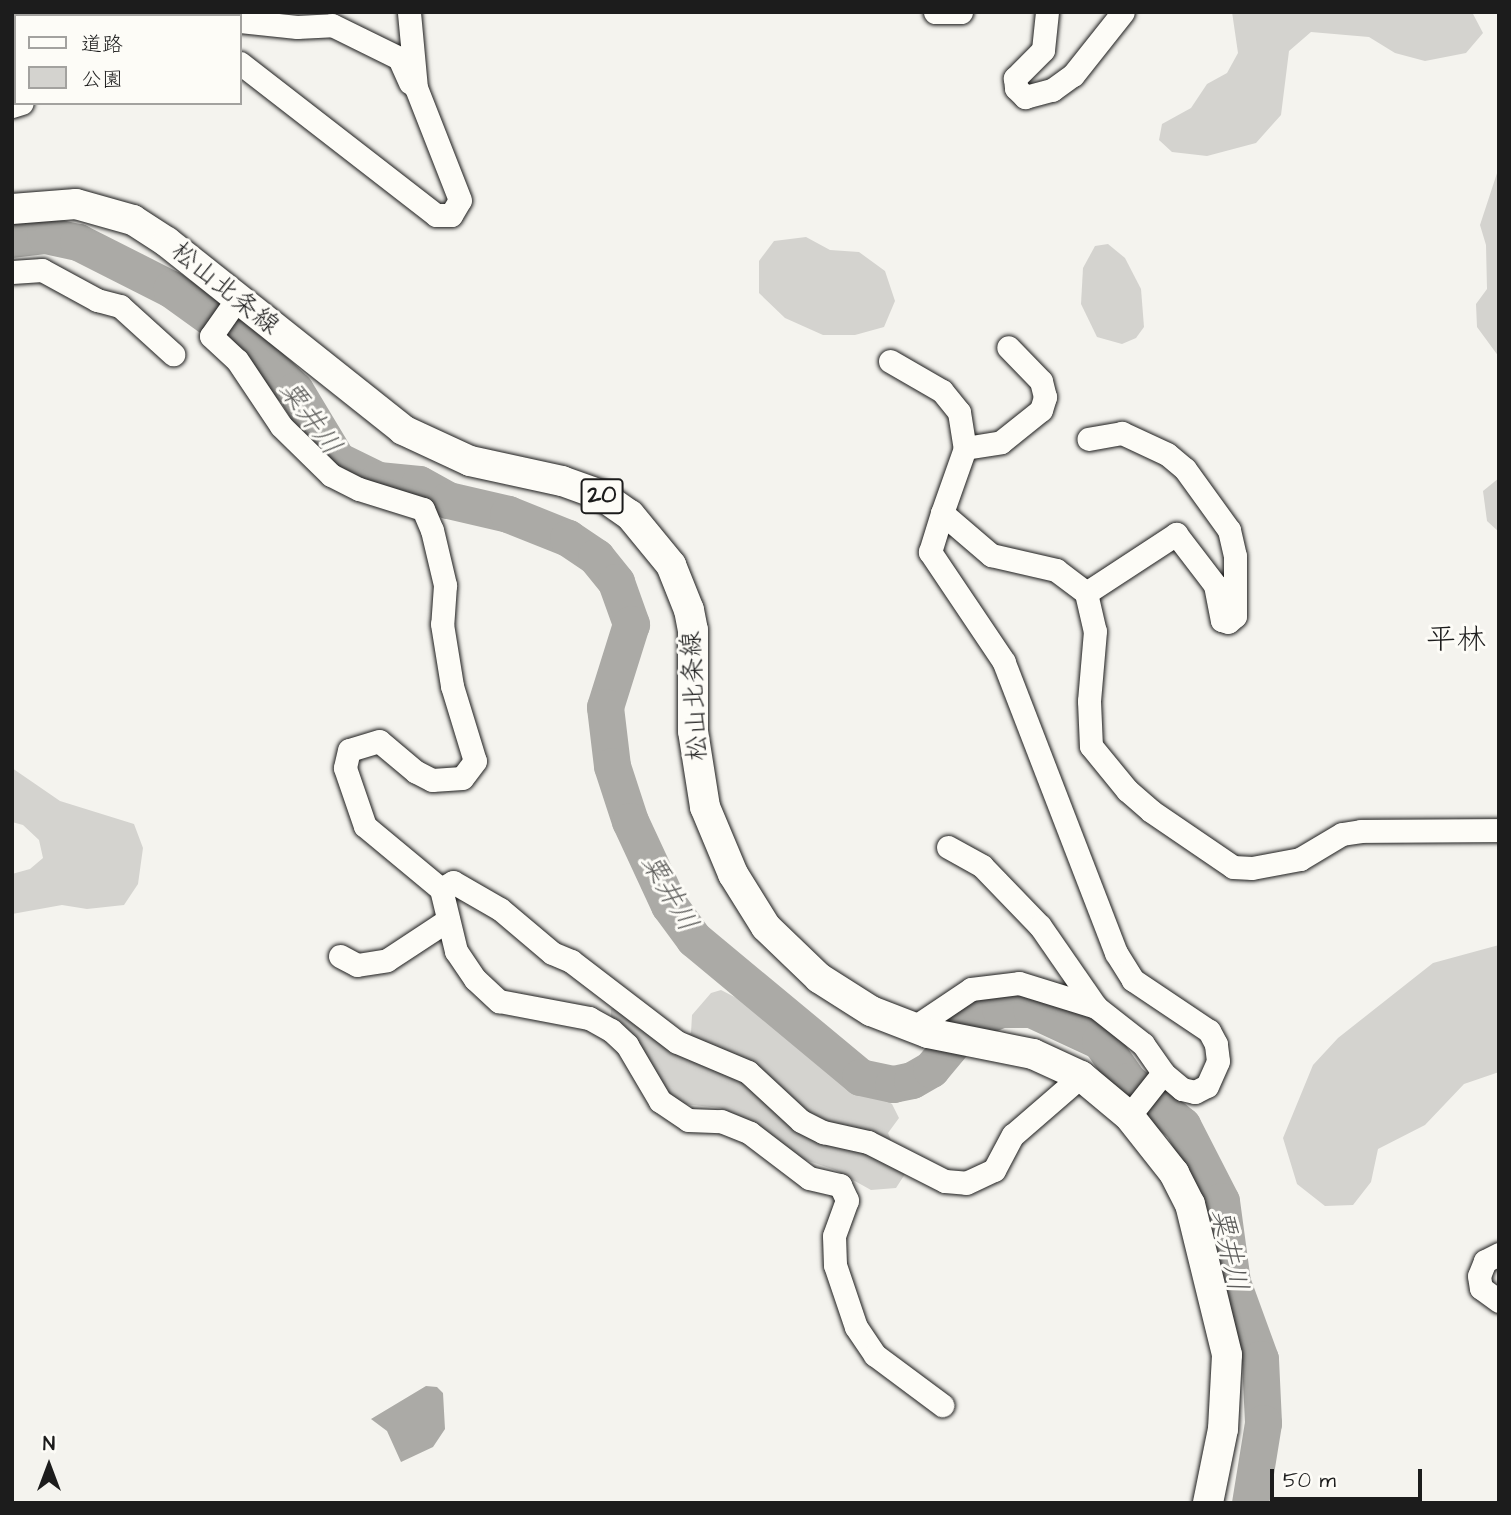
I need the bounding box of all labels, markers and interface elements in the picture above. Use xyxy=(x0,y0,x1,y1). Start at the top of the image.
legend xyxy=(14,14,242,105)
text: 道路 xyxy=(81,30,123,59)
text: 公園 xyxy=(81,65,123,94)
street label: 松山北条線 xyxy=(165,236,285,342)
water label: 粟井川 xyxy=(272,374,348,462)
road number: 20 xyxy=(579,476,625,516)
district label: 平林 xyxy=(1426,622,1486,658)
street label: 松山北条線 xyxy=(676,630,714,762)
water label: 粟井川 xyxy=(633,848,705,938)
water label: 粟井川 xyxy=(1204,1205,1254,1295)
north arrow xyxy=(14,1431,84,1501)
text: N xyxy=(43,1431,55,1458)
scale bar xyxy=(1273,1456,1425,1500)
text: 50 m xyxy=(1283,1466,1336,1495)

